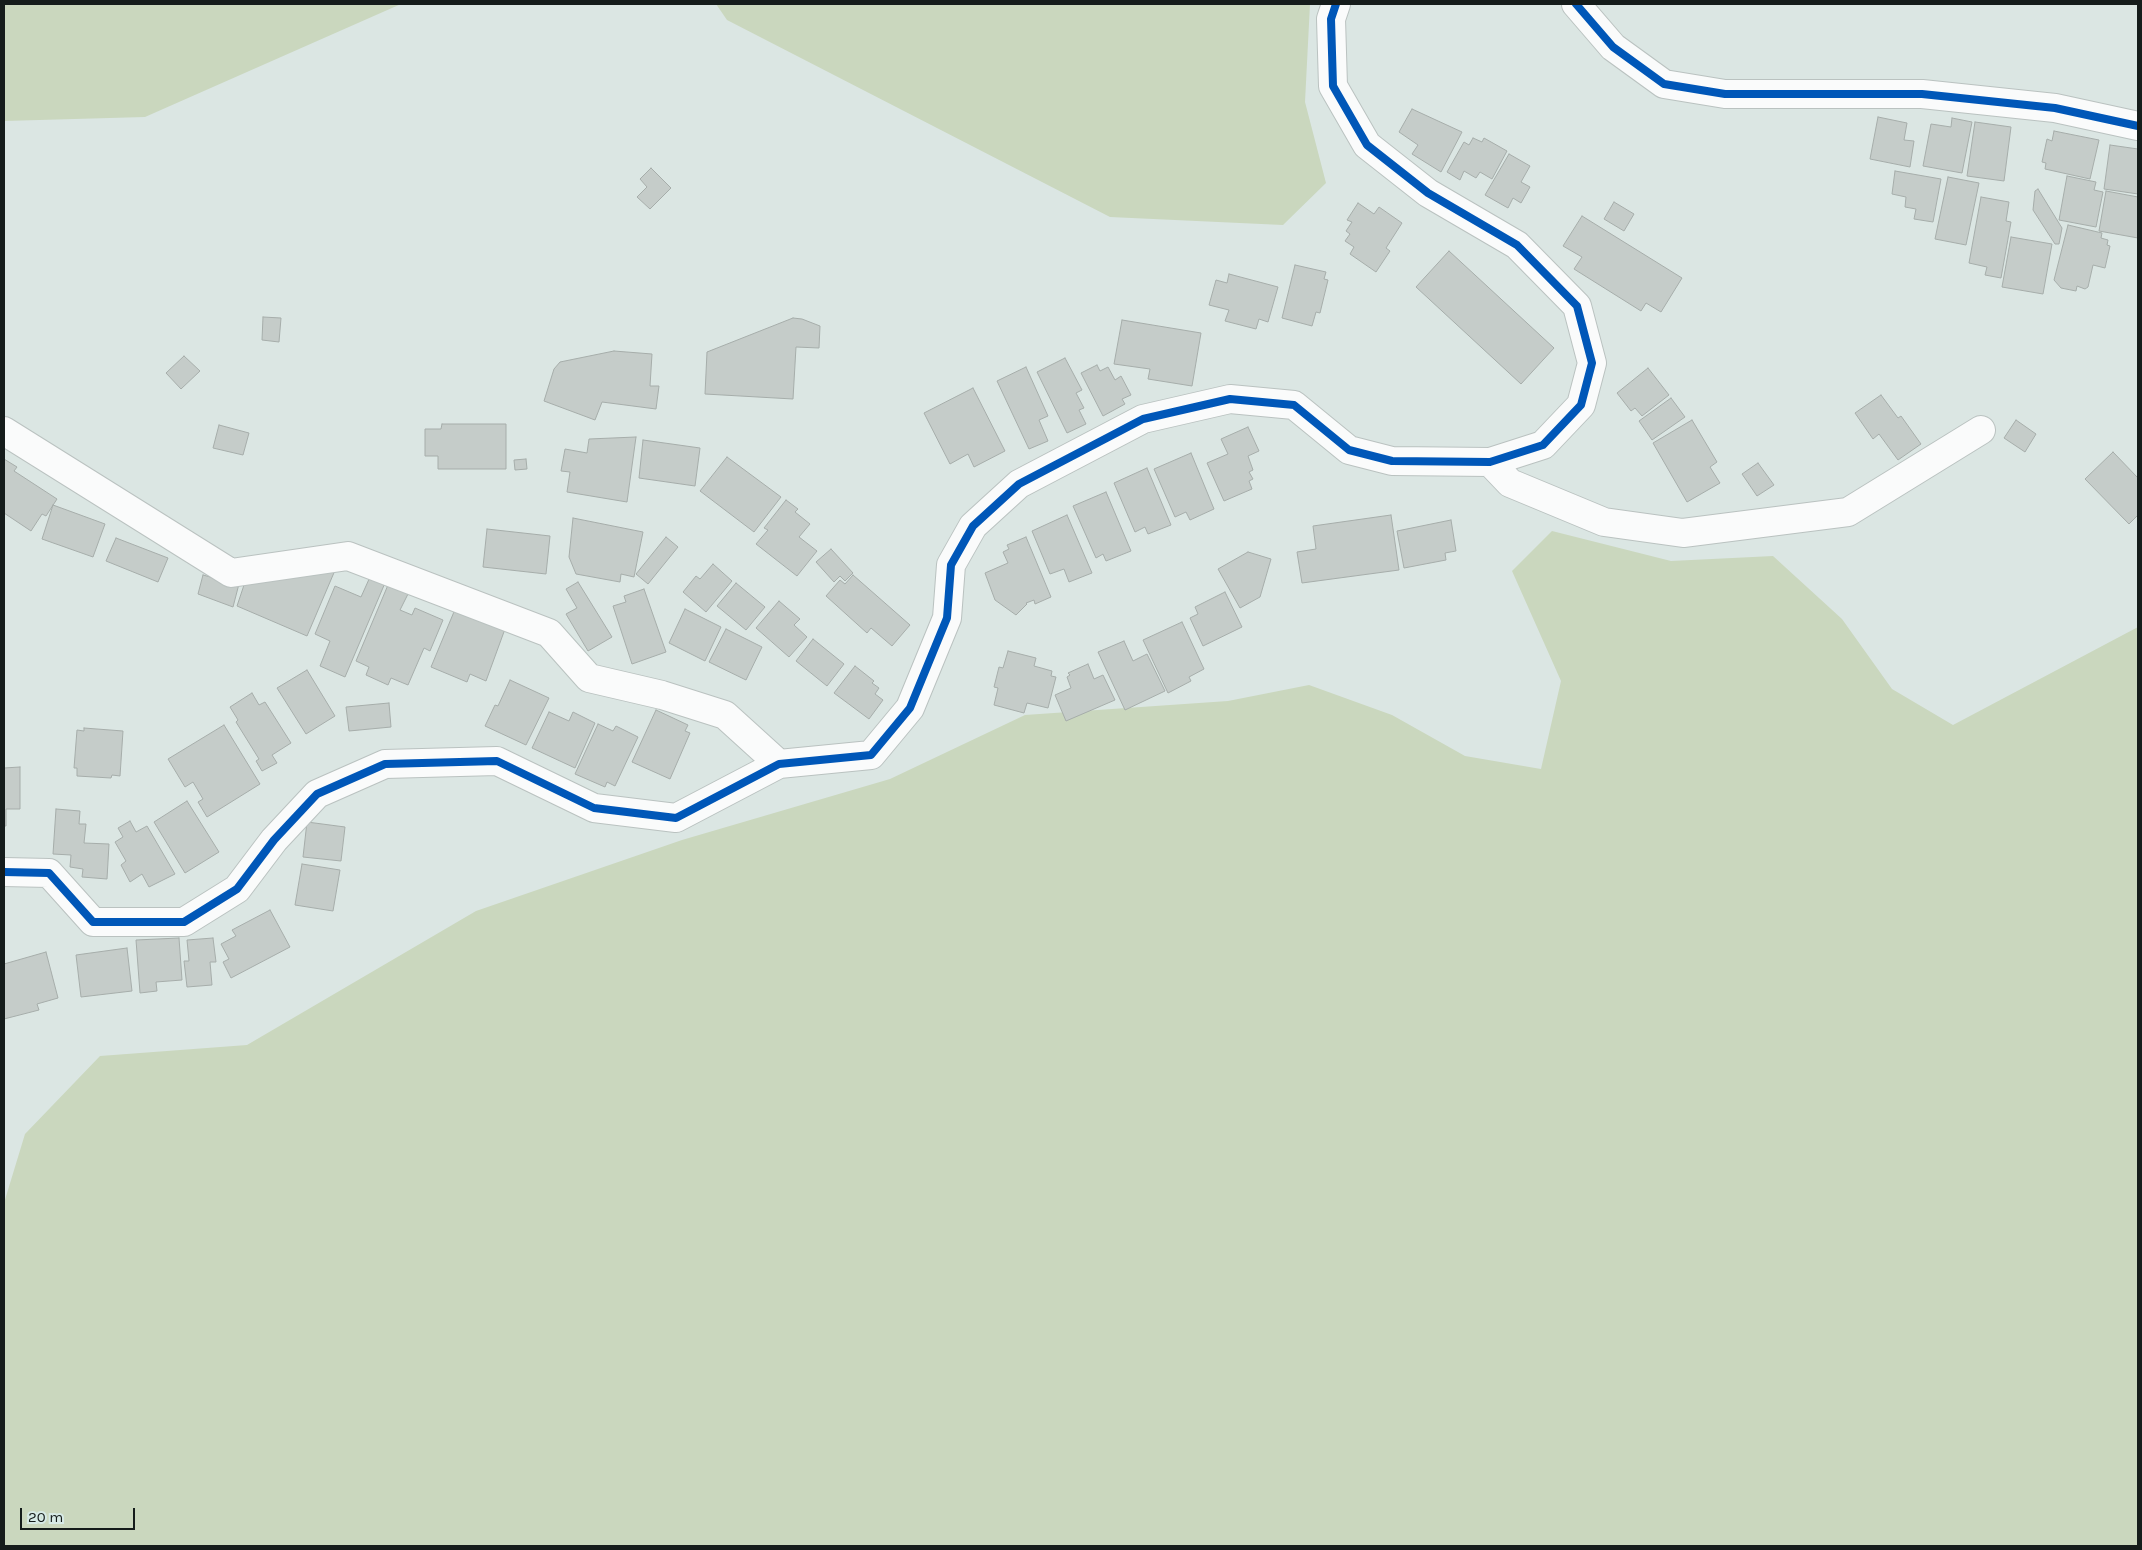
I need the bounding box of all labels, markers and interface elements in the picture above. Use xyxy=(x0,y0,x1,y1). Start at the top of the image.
scale bar xyxy=(22,1498,138,1530)
text: 20 m xyxy=(28,1508,63,1526)

